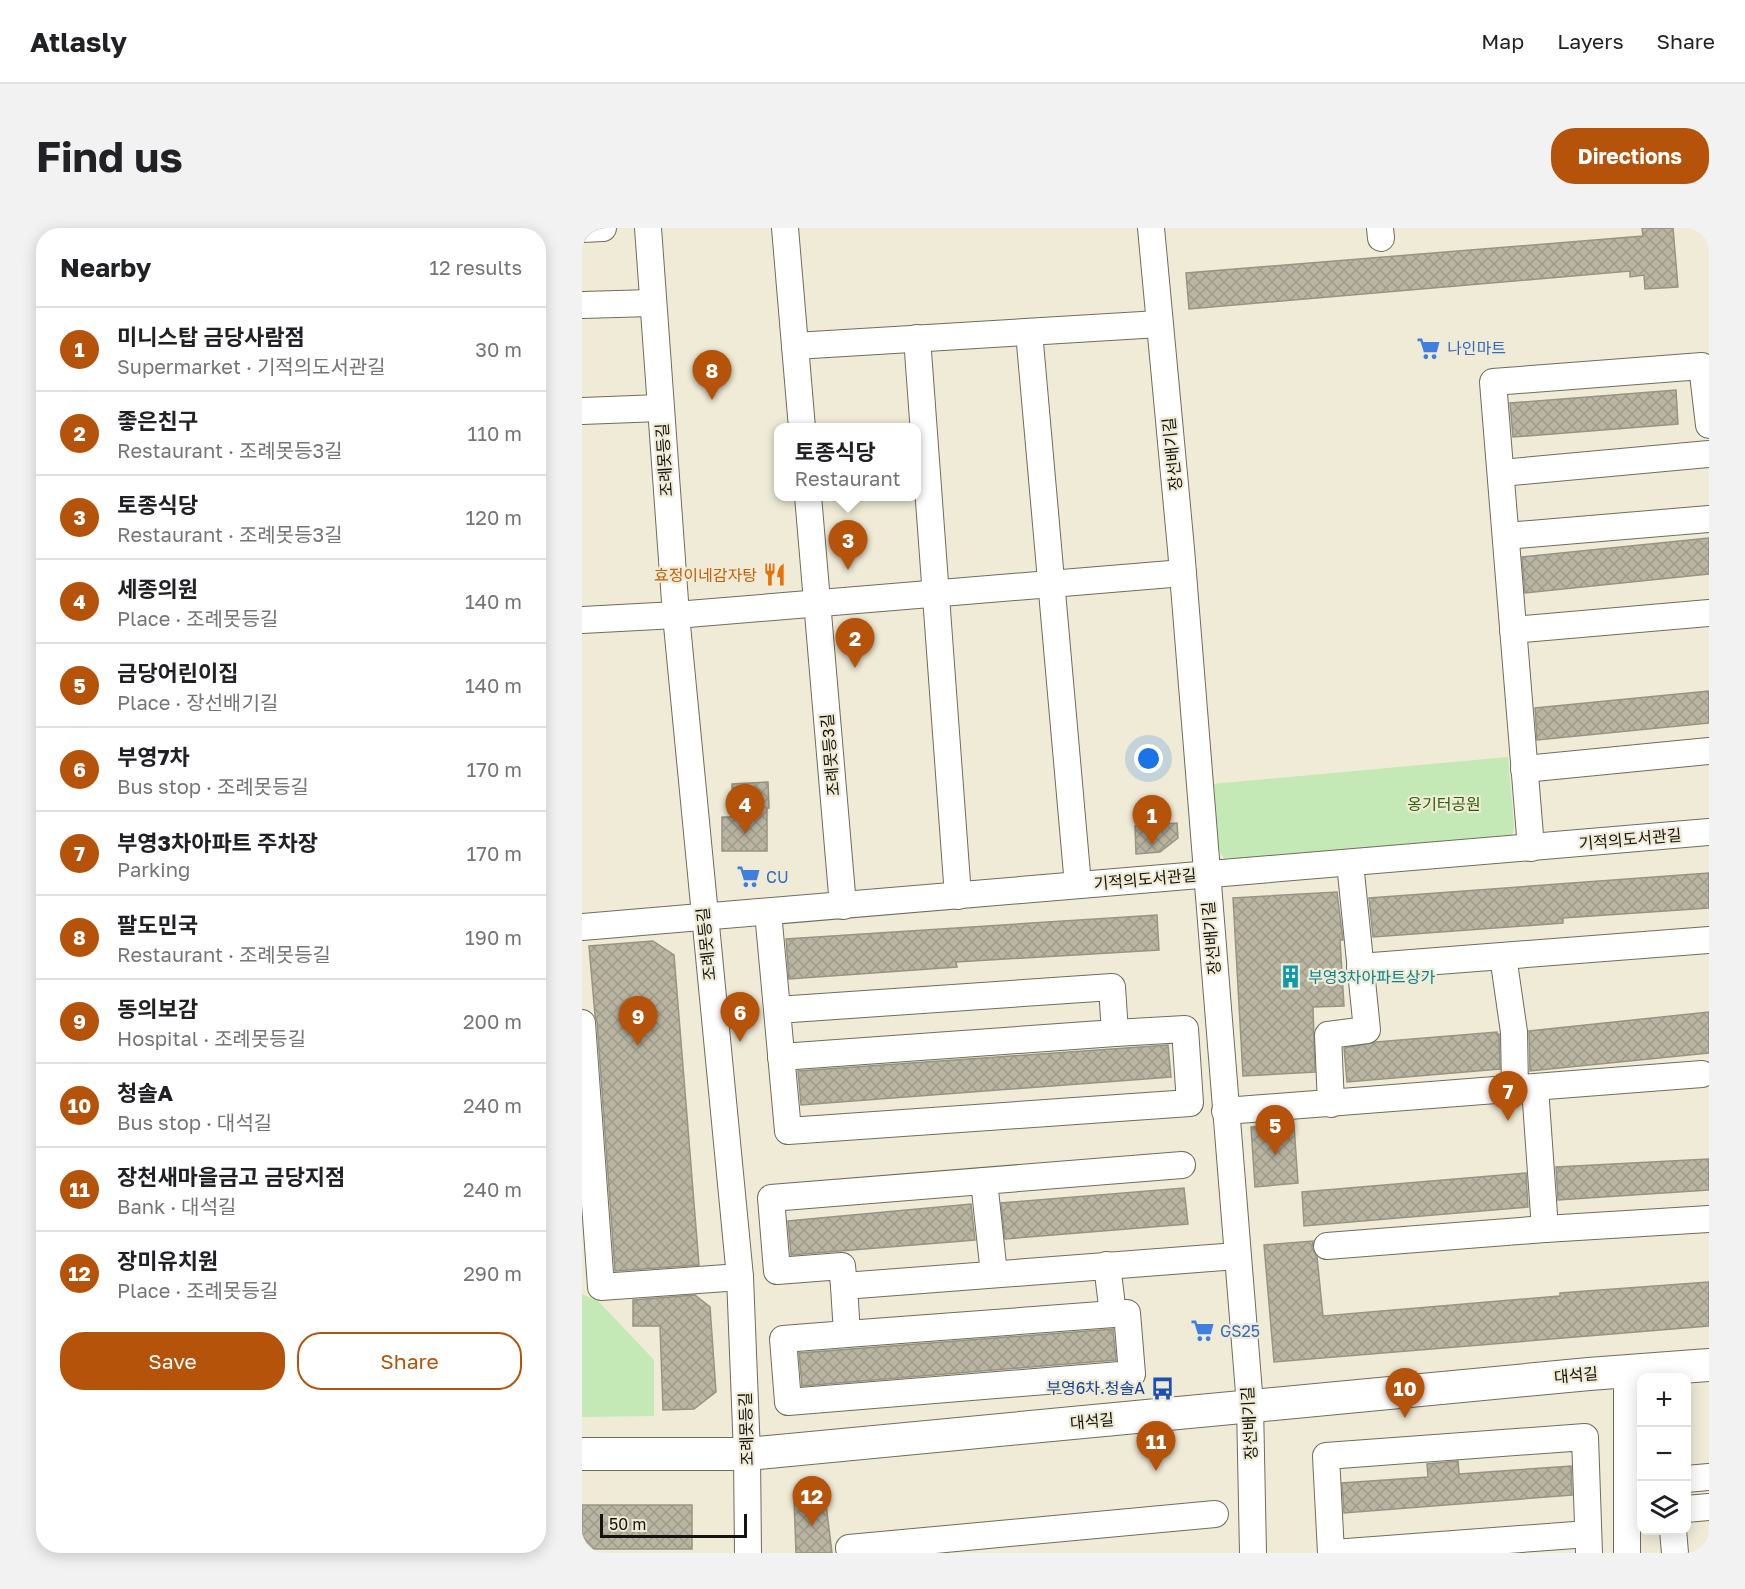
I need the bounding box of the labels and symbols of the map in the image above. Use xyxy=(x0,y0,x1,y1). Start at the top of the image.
supermarket icon: 나인마트 xyxy=(1416,335,1442,361)
place label: 나인마트 xyxy=(1447,338,1506,358)
pin: 8 xyxy=(692,350,732,400)
street label: 장선배기길 xyxy=(1158,416,1186,492)
street label: 조례못등길 xyxy=(651,423,677,497)
pin: 3 xyxy=(828,520,868,570)
restaurant icon: 효정이네감자탕 xyxy=(762,562,788,588)
place label: 효정이네감자탕 xyxy=(654,565,757,585)
pin: 2 xyxy=(836,618,874,668)
street label: 조례못등3길 xyxy=(816,713,844,797)
your location xyxy=(1134,744,1163,773)
pin: 4 xyxy=(726,784,764,834)
park label: 옹기터공원 xyxy=(1407,794,1481,814)
pin: 1 xyxy=(1132,796,1172,845)
street label: 기적의도서관길 xyxy=(1578,825,1682,853)
supermarket icon: CU xyxy=(735,864,761,890)
street label: 기적의도서관길 xyxy=(1093,865,1197,893)
place label: CU xyxy=(766,867,789,887)
street label: 장선배기길 xyxy=(1198,900,1224,976)
street label: 조례못등길 xyxy=(692,906,720,982)
building icon: 부영3차아파트상가 xyxy=(1277,964,1303,990)
place label: 부영3차아파트상가 xyxy=(1308,967,1435,987)
pin: 6 xyxy=(720,992,760,1042)
pin: 9 xyxy=(618,996,658,1046)
pin: 7 xyxy=(1488,1072,1528,1121)
pin: 5 xyxy=(1256,1106,1294,1155)
supermarket icon: GS25 xyxy=(1189,1318,1215,1344)
place label: GS25 xyxy=(1220,1321,1260,1341)
street label: 대석길 xyxy=(1553,1363,1599,1387)
pin: 10 xyxy=(1386,1368,1424,1418)
bus stop icon: 부영6차.청솔A xyxy=(1150,1375,1176,1401)
place label: 부영6차.청솔A xyxy=(1046,1378,1145,1398)
street label: 장선배기길 xyxy=(1237,1386,1261,1460)
street label: 조례못등길 xyxy=(735,1392,757,1466)
street label: 대석길 xyxy=(1069,1409,1115,1433)
pin: 11 xyxy=(1136,1422,1176,1471)
pin: 12 xyxy=(792,1476,832,1526)
scale bar xyxy=(600,1511,747,1538)

